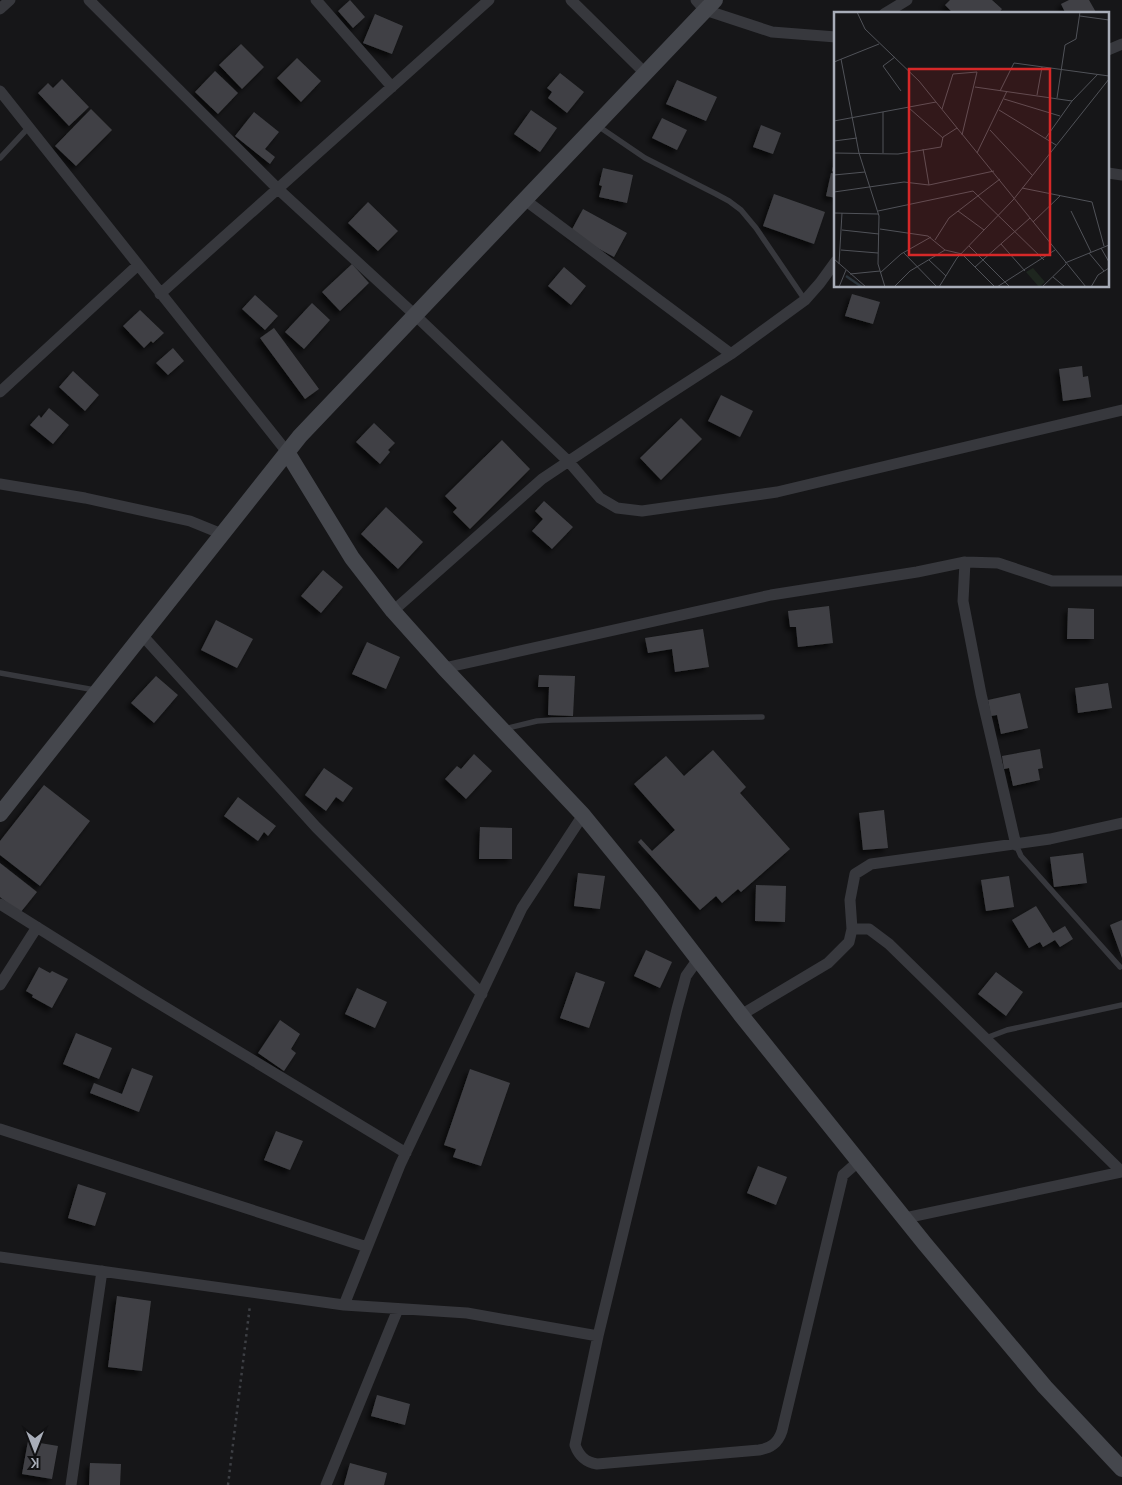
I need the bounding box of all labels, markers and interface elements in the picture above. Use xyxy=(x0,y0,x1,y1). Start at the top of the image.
inset map xyxy=(834,12,1110,288)
north arrow xyxy=(10,1425,60,1475)
text: K xyxy=(30,1454,39,1472)

